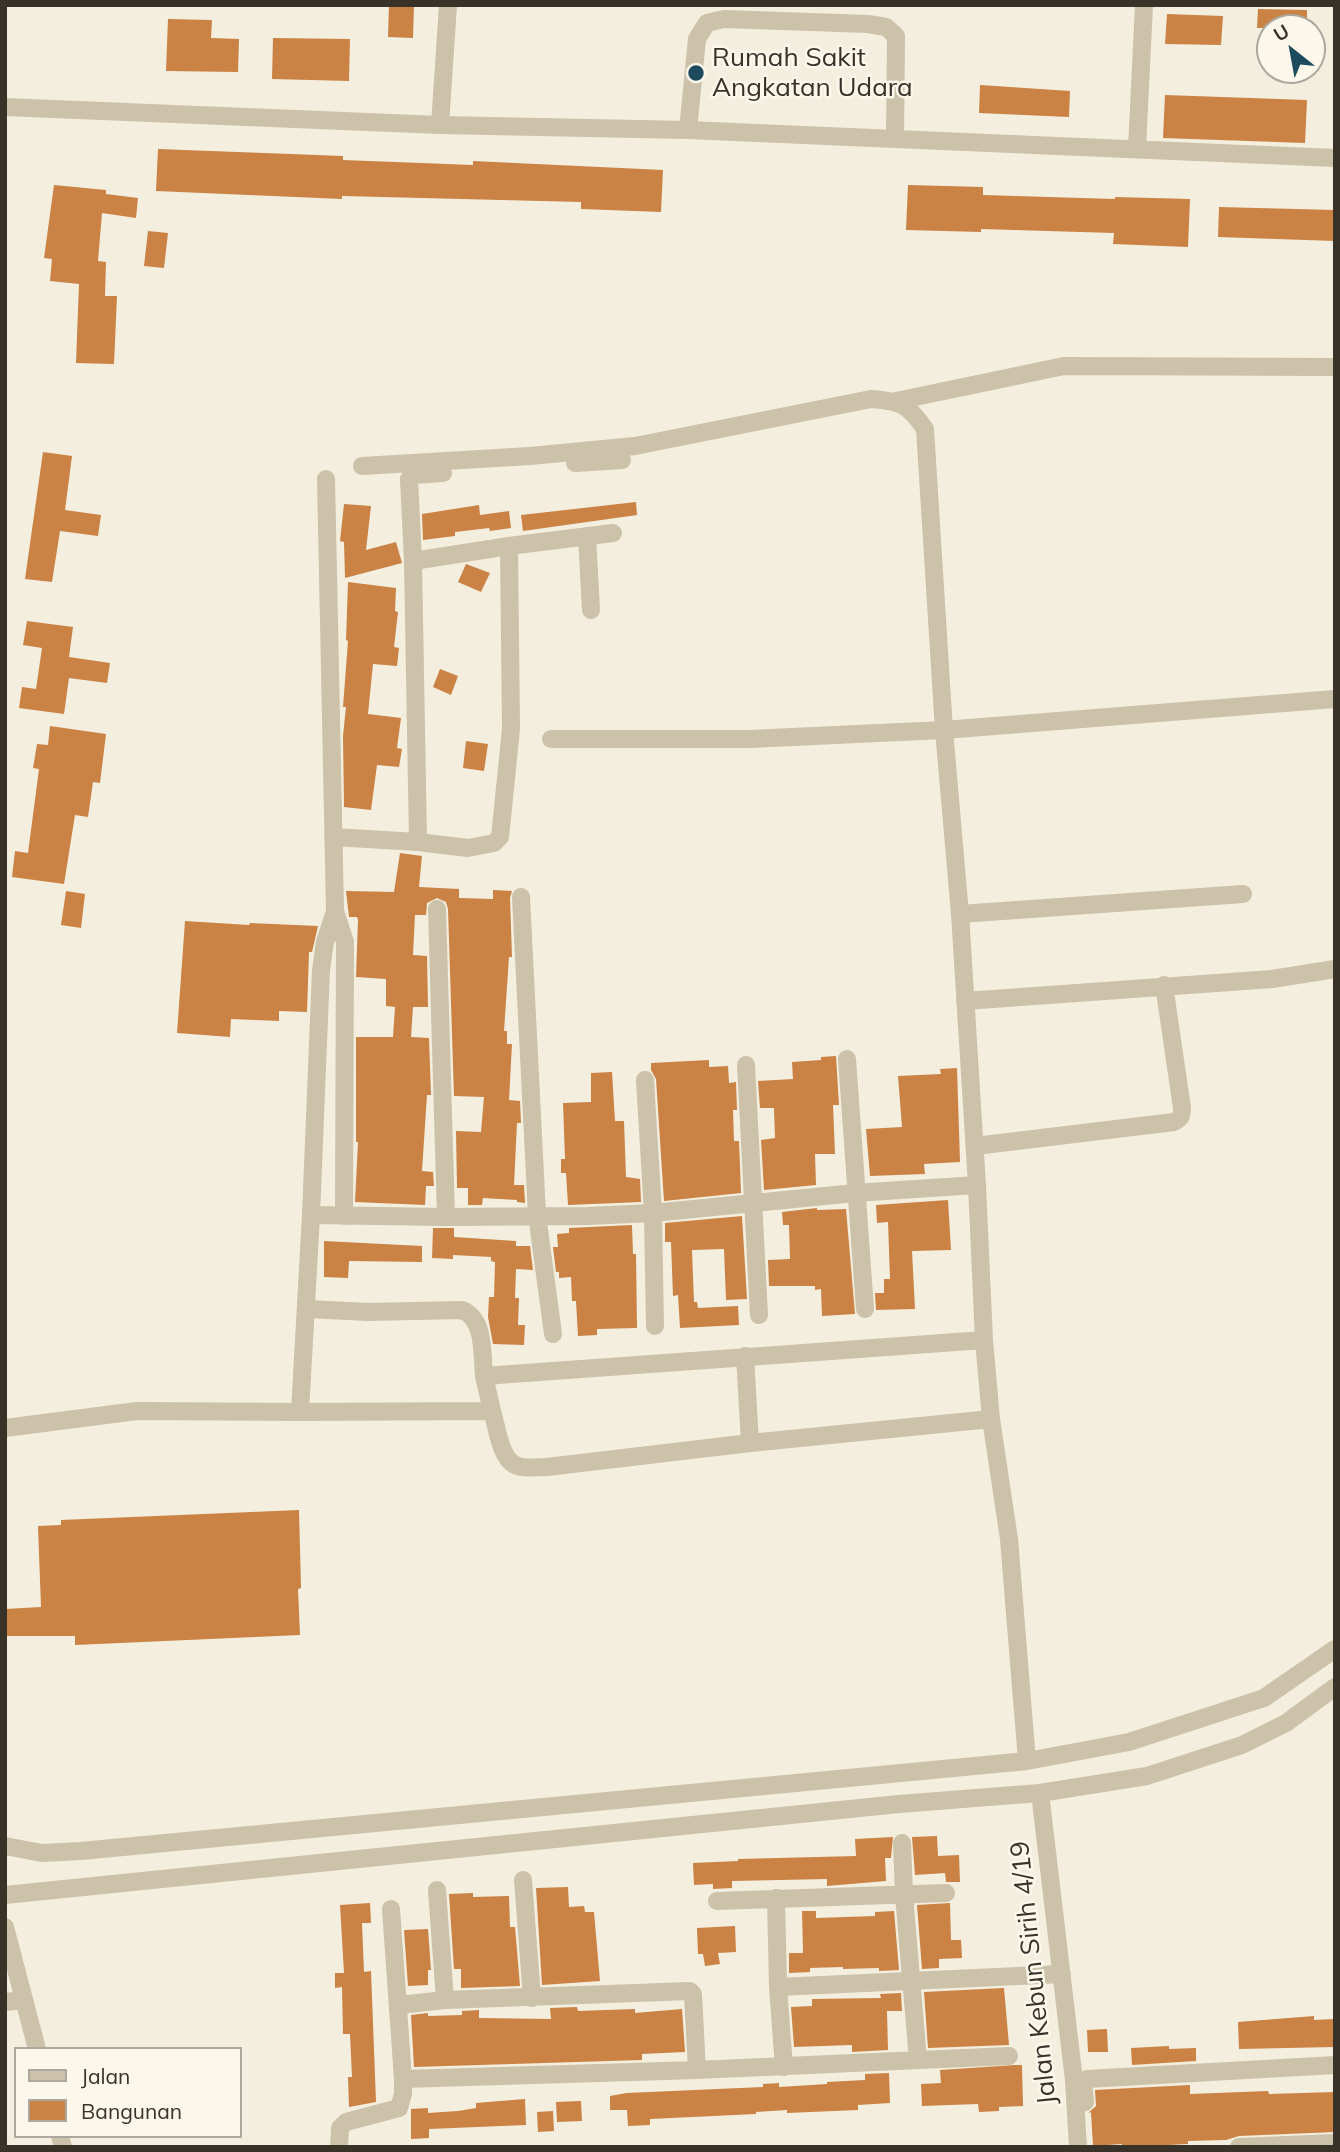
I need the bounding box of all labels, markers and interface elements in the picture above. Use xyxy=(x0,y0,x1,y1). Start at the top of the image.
north arrow xyxy=(1256,14,1326,84)
text: U xyxy=(1269,19,1293,47)
place label: Rumah Sakit Angkatan Udara xyxy=(712,42,913,104)
marker: Rumah Sakit Angkatan Udara xyxy=(686,63,706,83)
street label: Jalan Kebun Sirih 4/19 xyxy=(1005,1840,1063,2106)
legend xyxy=(14,2047,242,2138)
text: Jalan xyxy=(81,2063,130,2089)
text: Bangunan xyxy=(81,2098,182,2124)

